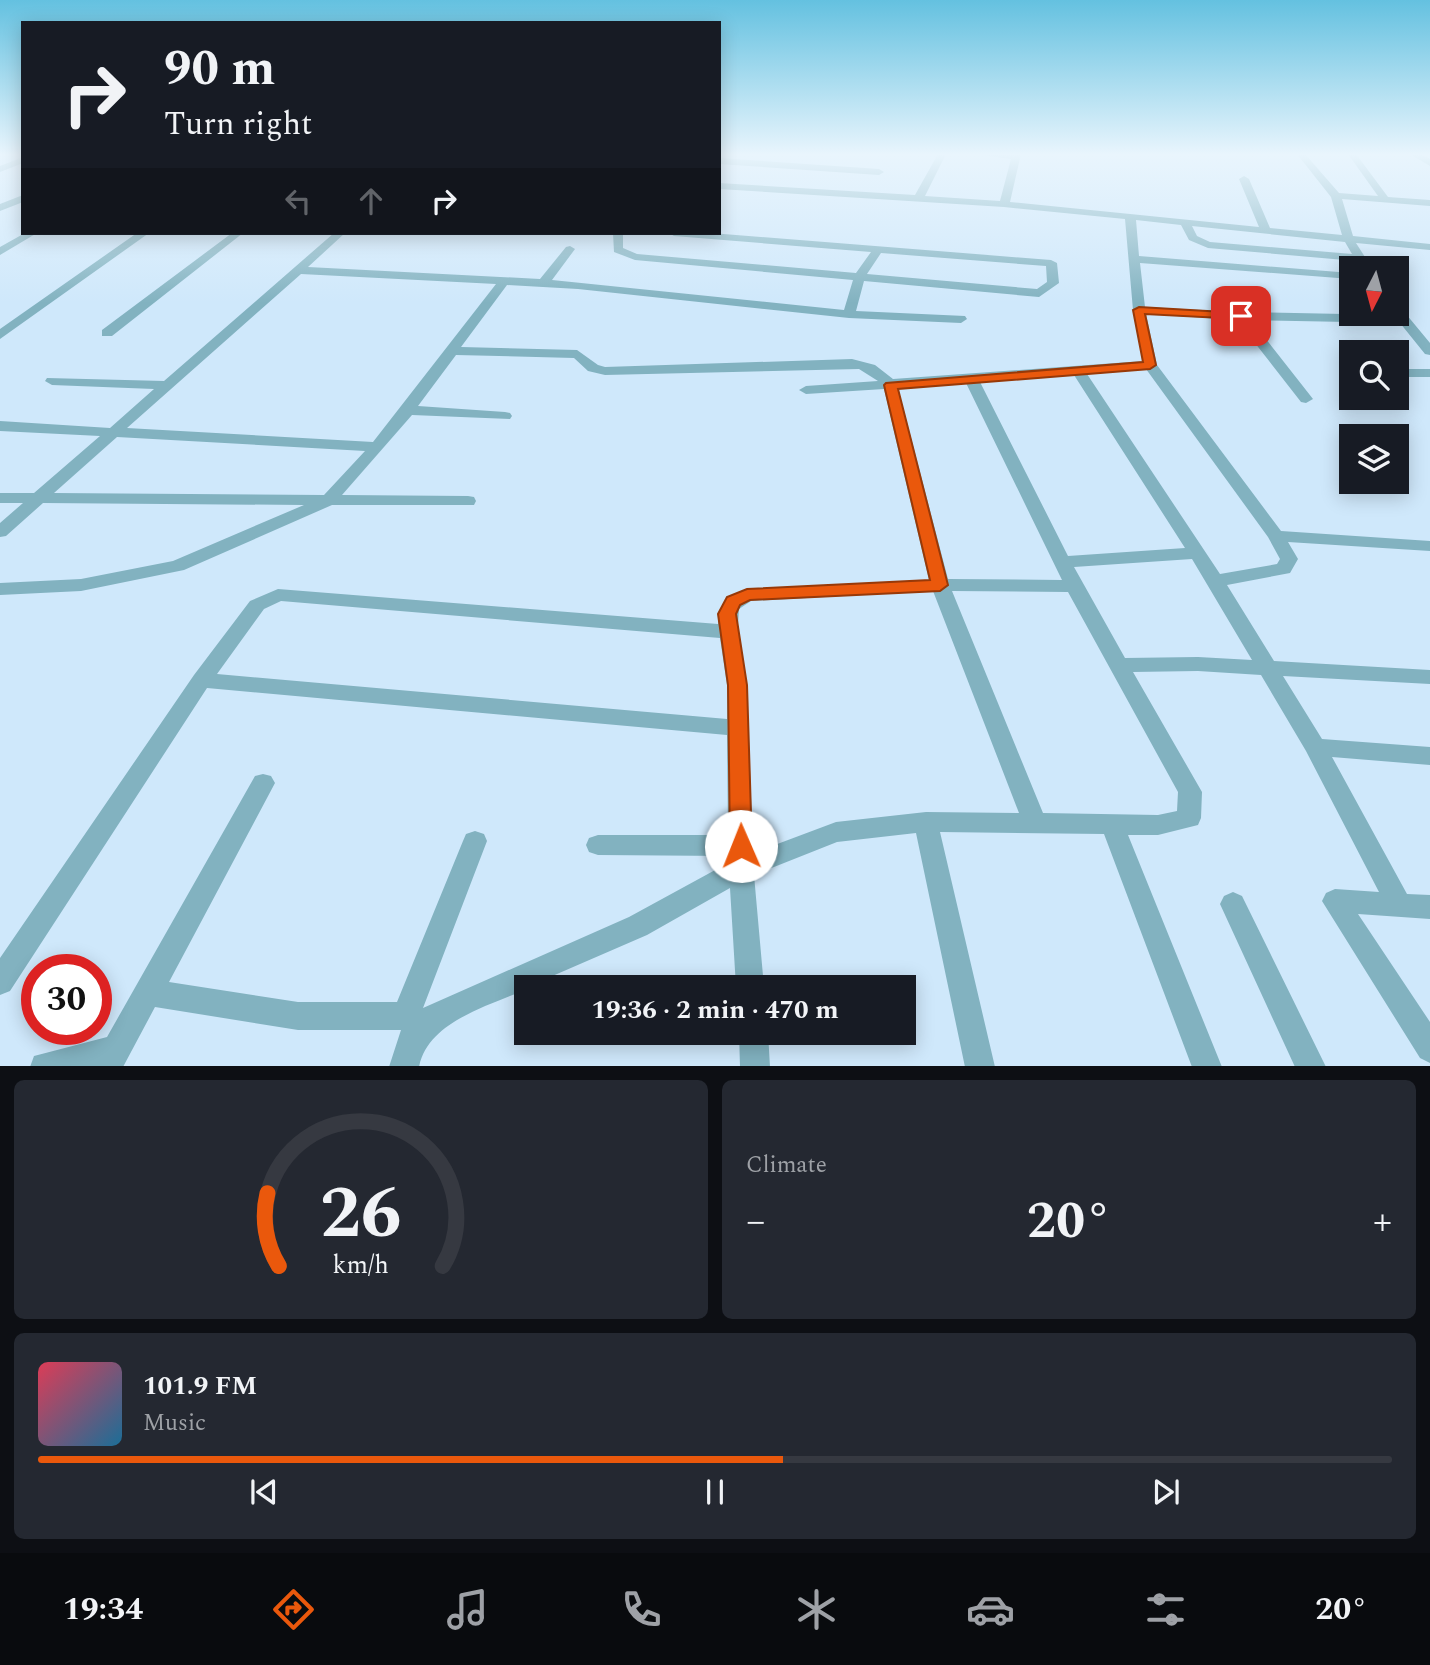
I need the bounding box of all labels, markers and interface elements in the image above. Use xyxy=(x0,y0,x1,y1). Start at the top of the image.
text: 90 m xyxy=(164,32,275,107)
icon: right xyxy=(49,49,140,140)
text: Turn right xyxy=(164,100,312,149)
icon: left xyxy=(279,182,317,220)
icon: ahead xyxy=(352,182,390,220)
icon: right xyxy=(425,182,463,220)
north arrow xyxy=(1339,256,1409,326)
map controls xyxy=(1339,256,1409,494)
pin xyxy=(1211,286,1271,346)
icon: arrive xyxy=(1222,297,1260,335)
button: search xyxy=(1339,340,1409,410)
button: layers xyxy=(1339,424,1409,494)
position arrow xyxy=(704,809,778,883)
speed limit sign: 30 xyxy=(21,954,112,1045)
text: 19:36 · 2 min · 470 m xyxy=(591,990,839,1030)
text: Climate xyxy=(746,1148,827,1183)
text: 26 xyxy=(320,1159,402,1270)
text: 20° xyxy=(1027,1182,1111,1261)
text: − xyxy=(746,1193,765,1251)
text: + xyxy=(1373,1193,1392,1251)
text: km/h xyxy=(333,1246,389,1284)
text: 101.9 FM xyxy=(143,1366,257,1406)
text: Music xyxy=(143,1406,206,1441)
icon: previous xyxy=(245,1473,283,1511)
icon: pause xyxy=(696,1473,734,1511)
icon: next xyxy=(1147,1473,1185,1511)
text: 19:34 xyxy=(63,1585,143,1634)
icon: directions xyxy=(269,1585,318,1634)
icon: music xyxy=(443,1585,492,1634)
icon: phone xyxy=(617,1585,666,1634)
icon: climate xyxy=(792,1585,841,1634)
icon: car xyxy=(966,1585,1015,1634)
icon: filters xyxy=(1141,1585,1190,1634)
text: 20° xyxy=(1315,1585,1367,1634)

